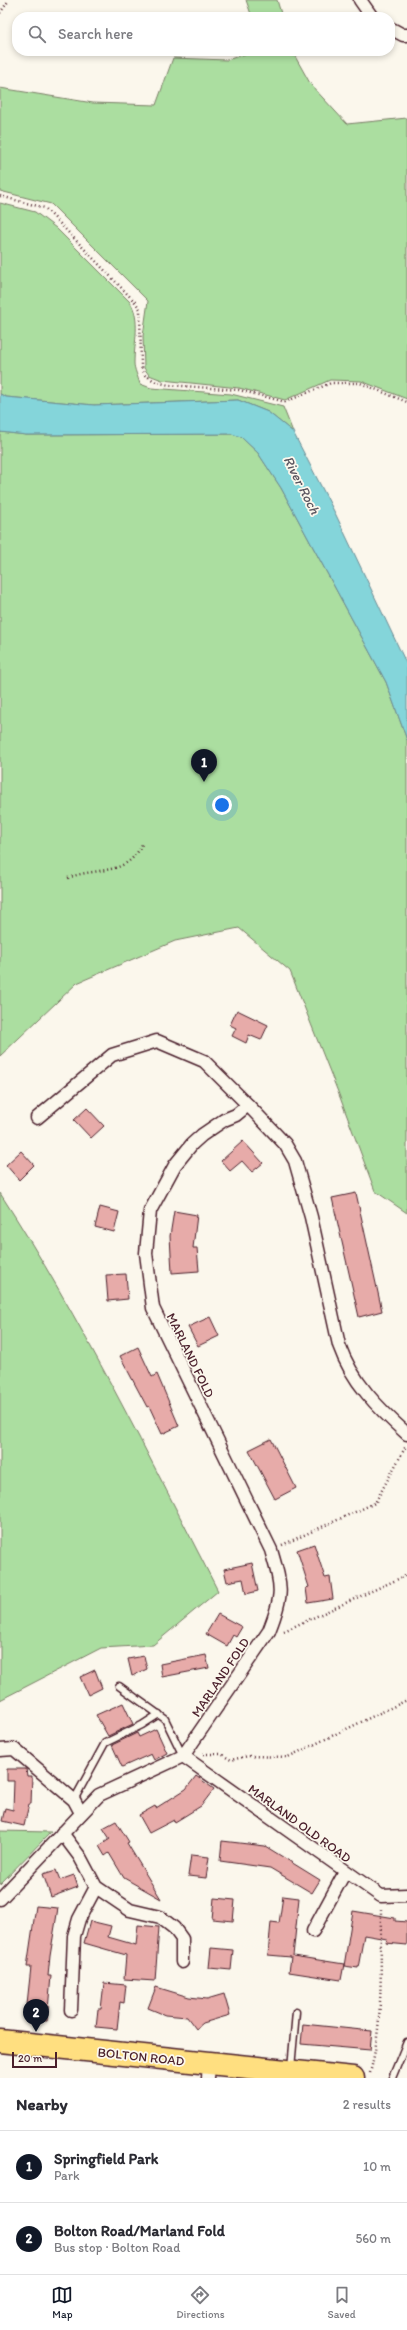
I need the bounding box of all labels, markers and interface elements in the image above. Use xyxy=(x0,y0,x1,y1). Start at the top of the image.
search box xyxy=(12,12,395,56)
icon: search xyxy=(26,23,48,45)
text: Search here xyxy=(58,25,133,43)
water label: River Roch xyxy=(280,453,324,518)
pin: 1 xyxy=(191,749,217,782)
your location xyxy=(212,795,232,815)
street label: MARLAND FOLD xyxy=(164,1310,218,1400)
street label: MARLAND FOLD xyxy=(188,1635,252,1720)
street label: MARLAND OLD ROAD xyxy=(245,1781,354,1866)
pin: 2 xyxy=(23,1999,49,2032)
street label: BOLTON ROAD xyxy=(97,2044,185,2069)
scale bar xyxy=(12,2050,57,2069)
text: 20 m xyxy=(18,2052,42,2065)
text: Nearby xyxy=(16,2094,68,2114)
text: 2 results xyxy=(343,2097,391,2112)
text: Springfield Park xyxy=(54,2150,158,2168)
text: 1 xyxy=(26,2159,32,2174)
text: 10 m xyxy=(363,2159,391,2174)
text: Park xyxy=(54,2168,80,2183)
text: Bolton Road/Marland Fold xyxy=(54,2222,225,2240)
text: 2 xyxy=(26,2231,32,2246)
text: 560 m xyxy=(355,2231,391,2246)
text: Bus stop · Bolton Road xyxy=(54,2240,180,2255)
tab: Map xyxy=(51,2284,73,2321)
tab: Directions xyxy=(176,2284,225,2321)
tab: Saved xyxy=(327,2284,356,2321)

